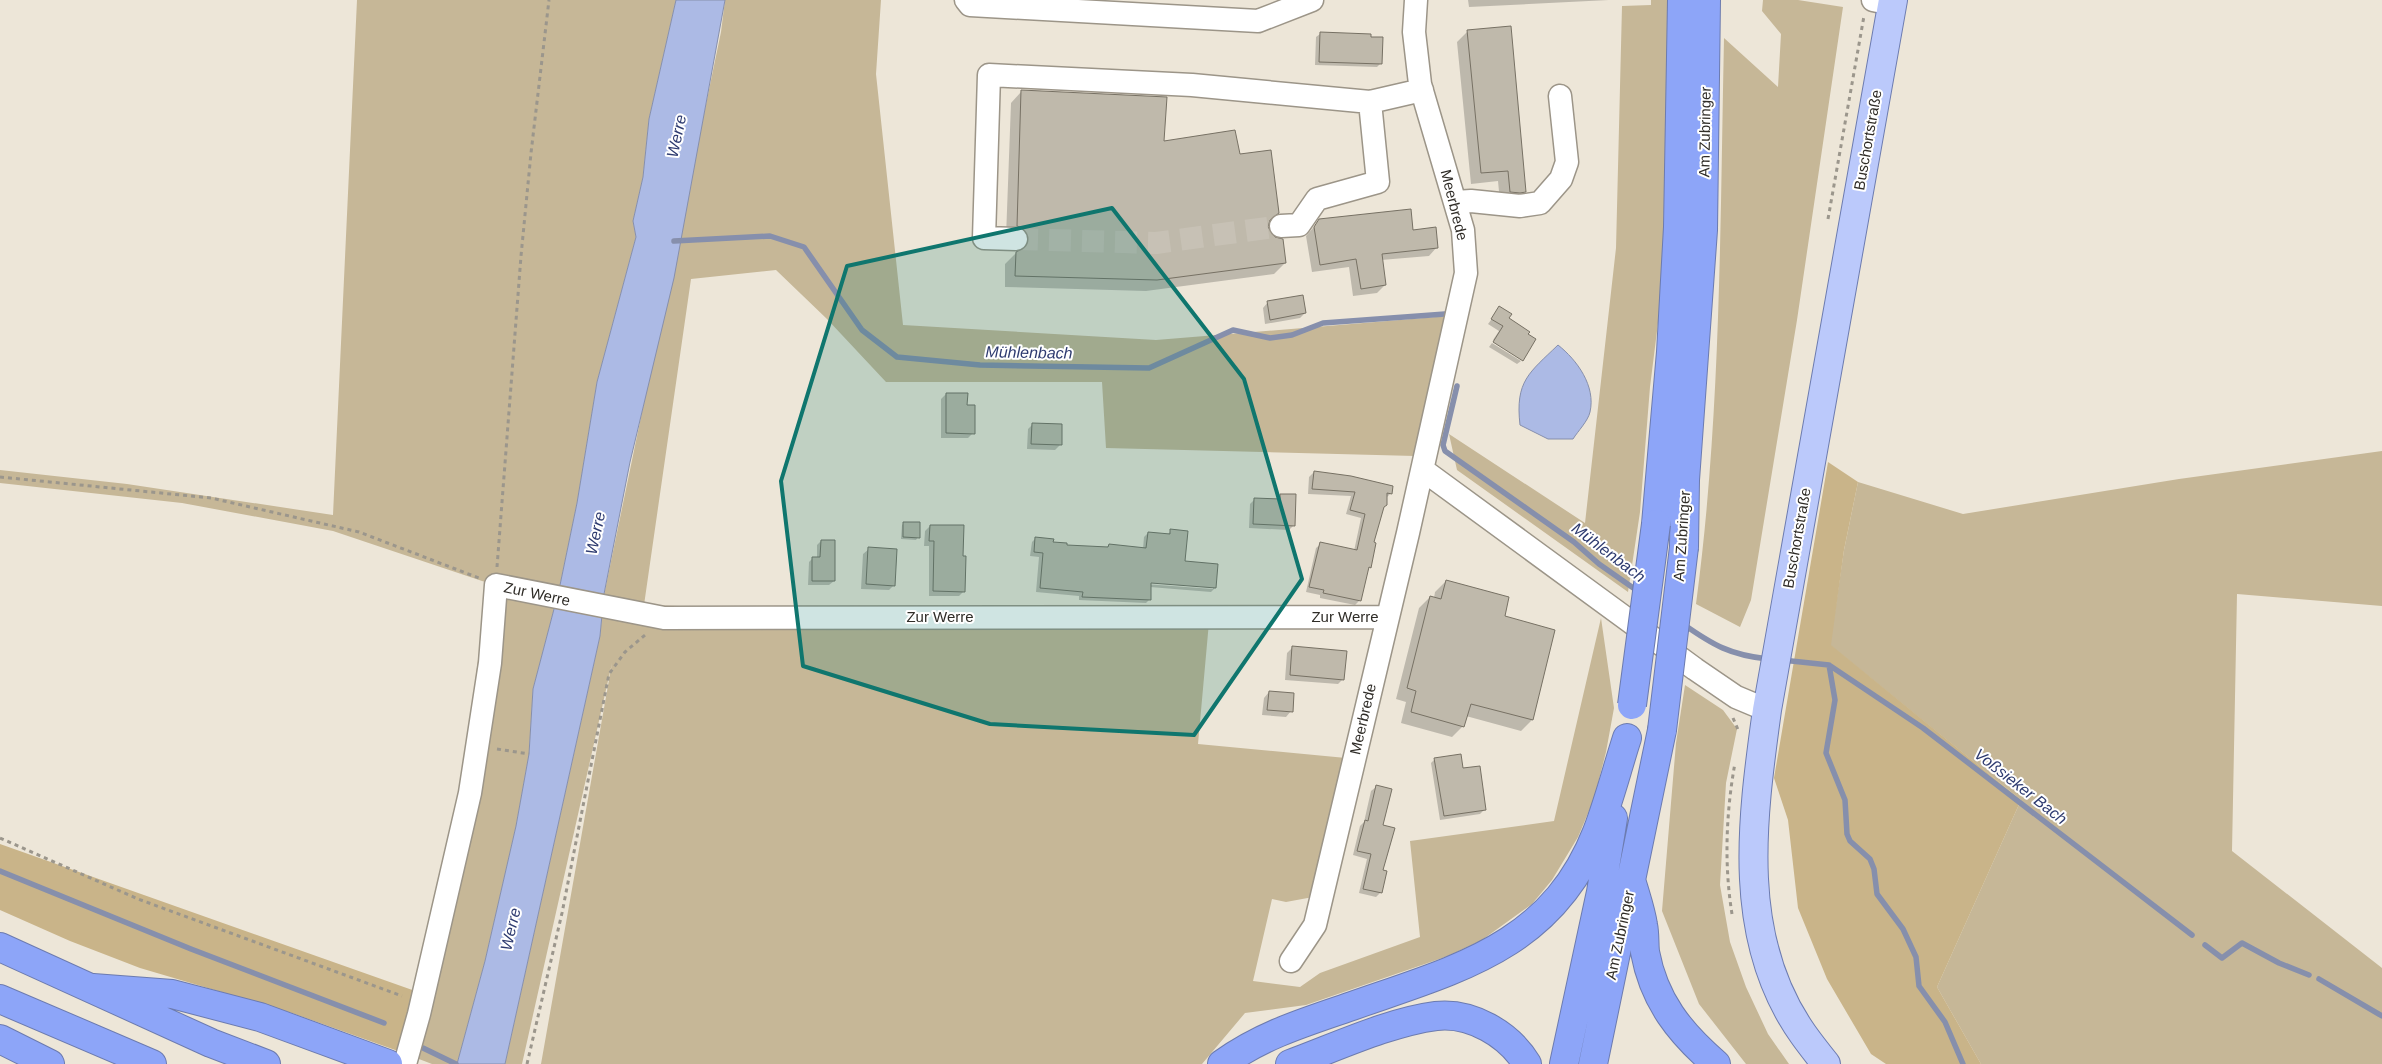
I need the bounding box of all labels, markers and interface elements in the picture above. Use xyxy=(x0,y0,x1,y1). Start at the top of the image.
street label: Am Zubringer xyxy=(1695,86,1714,178)
street label: Buschortstraße xyxy=(1850,88,1885,191)
water label: Werre xyxy=(664,113,689,159)
street label: Meerbrede xyxy=(1437,168,1472,242)
water label: Mühlenbach xyxy=(985,343,1073,362)
street label: Buschortstraße xyxy=(1779,486,1814,589)
street label: Am Zubringer xyxy=(1670,490,1693,582)
water label: Werre xyxy=(583,510,608,556)
water label: Mühlenbach xyxy=(1569,519,1649,585)
street label: Zur Werre xyxy=(502,578,572,609)
street label: Zur Werre xyxy=(906,608,974,625)
street label: Zur Werre xyxy=(1311,608,1379,625)
street label: Meerbrede xyxy=(1346,682,1379,756)
water label: Voßsieker Bach xyxy=(1971,745,2070,828)
street label: Am Zubringer xyxy=(1602,889,1637,981)
water label: Werre xyxy=(497,906,524,952)

